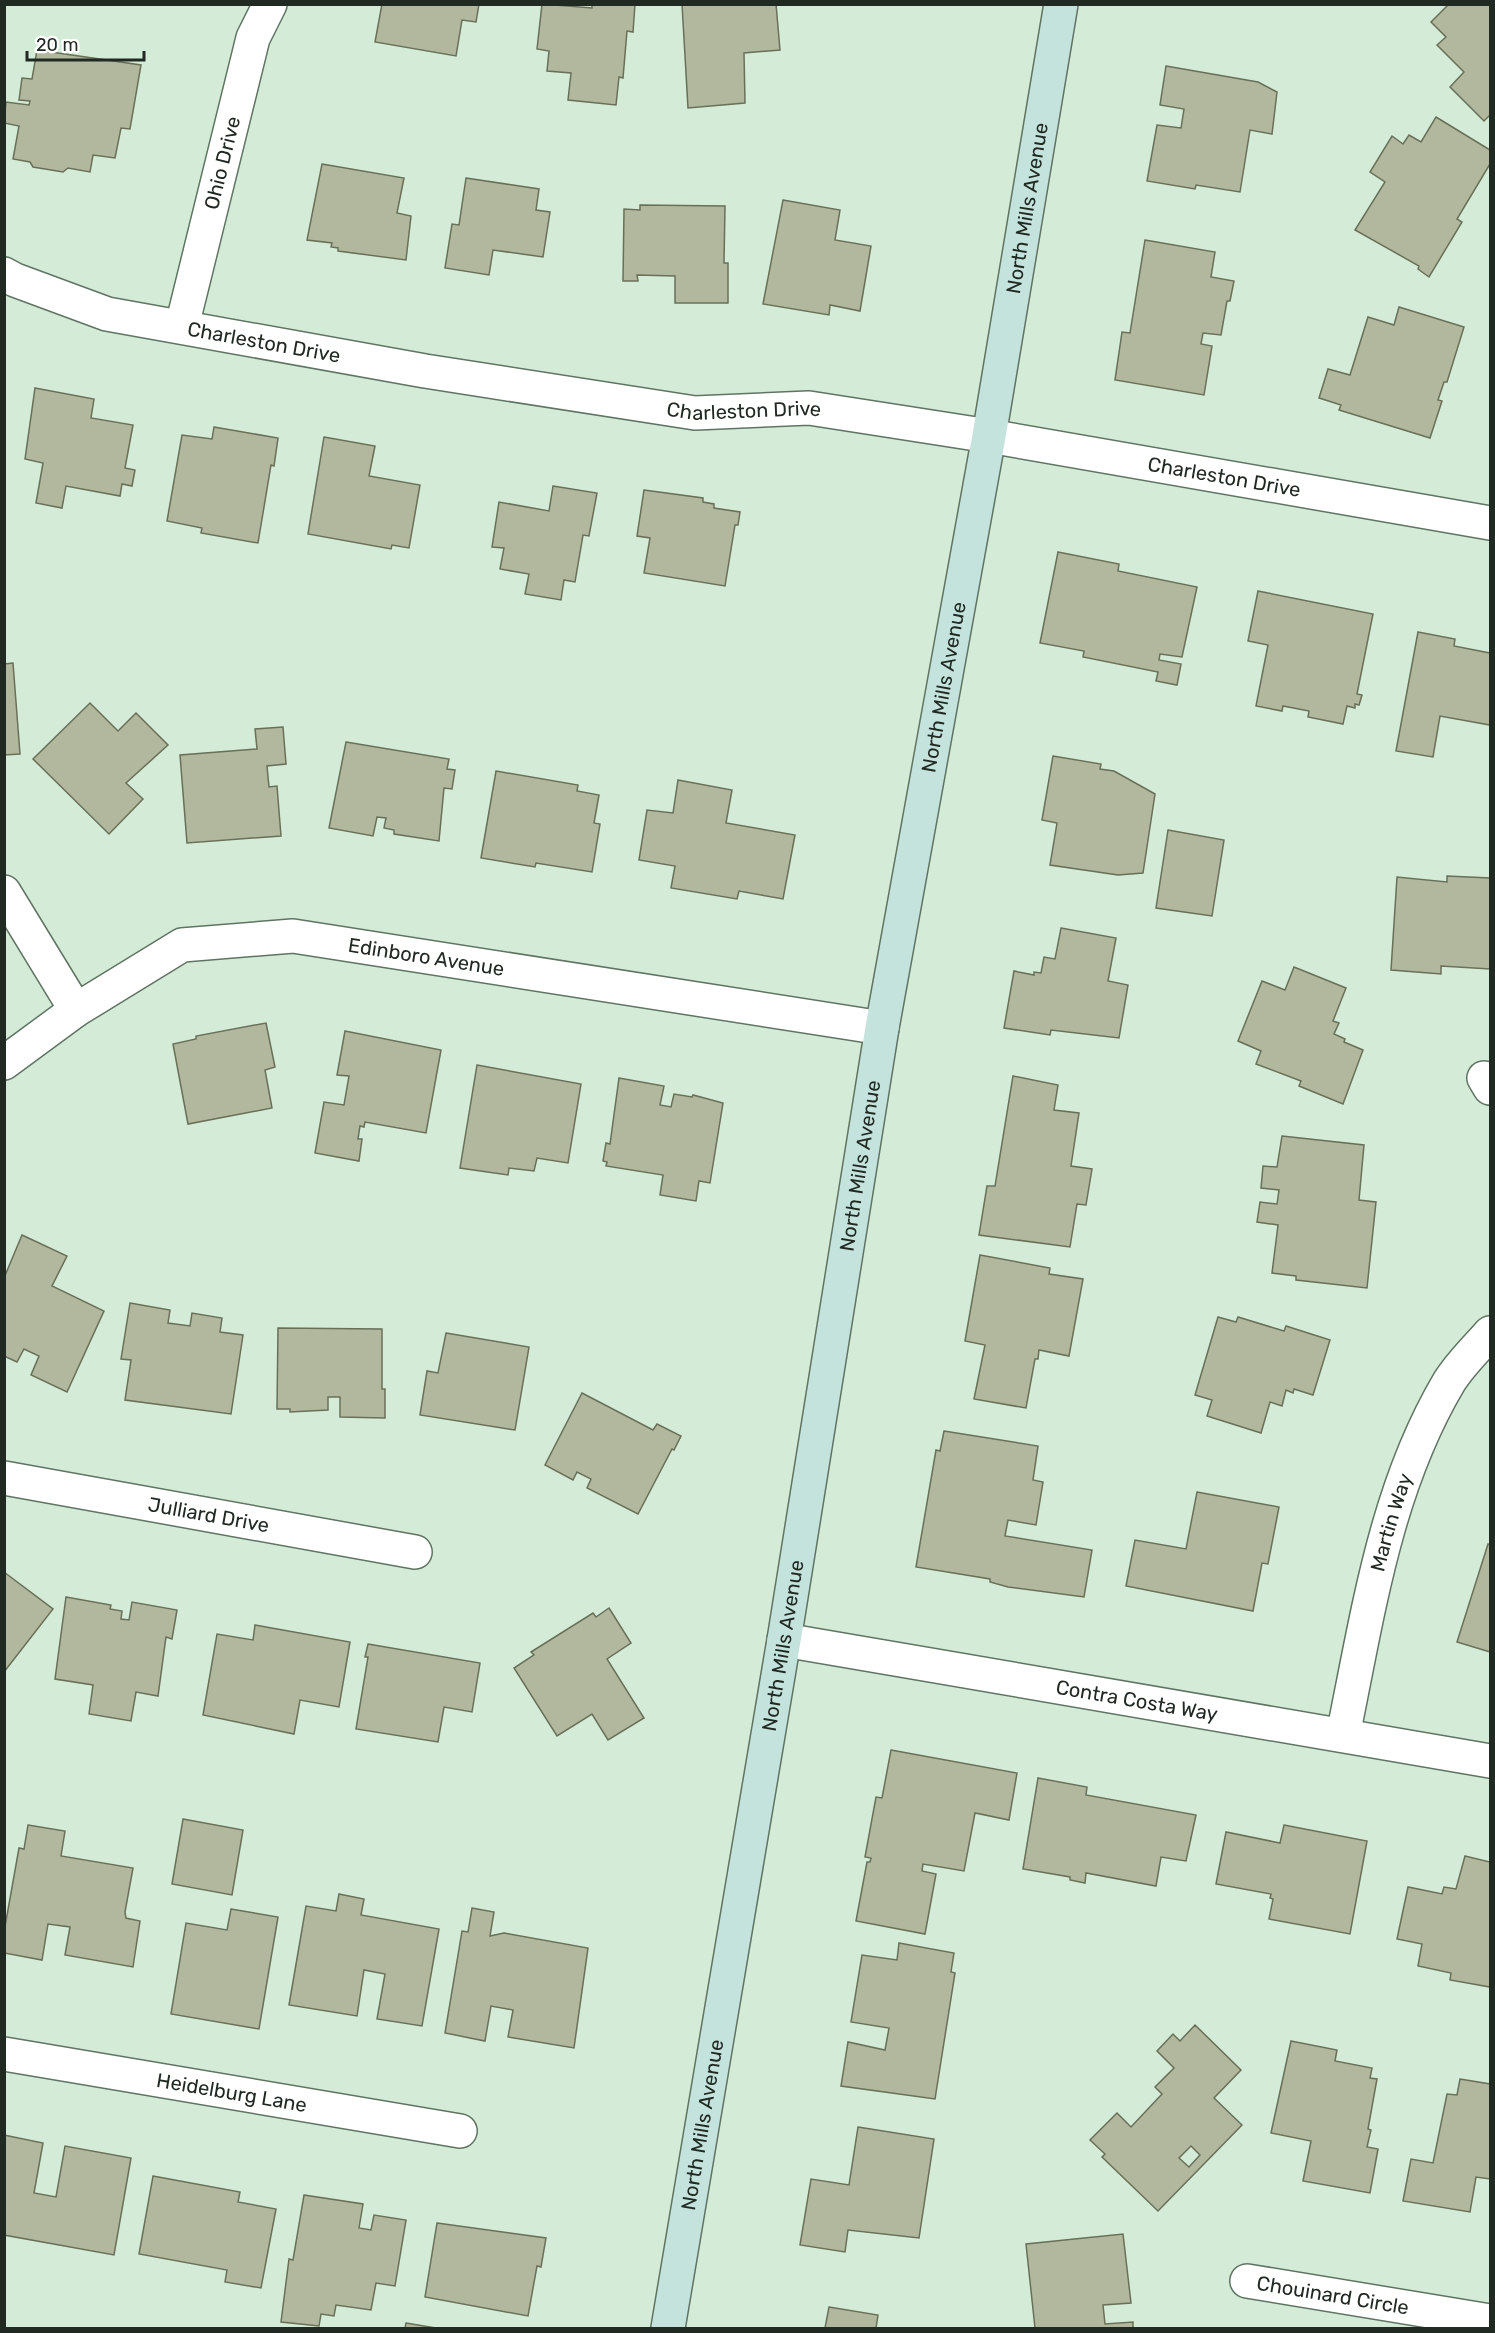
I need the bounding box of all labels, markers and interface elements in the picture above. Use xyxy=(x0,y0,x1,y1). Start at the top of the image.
scale bar xyxy=(27,24,144,62)
text: 20 m xyxy=(36,34,78,56)
street label: Ohio Drive xyxy=(199,114,245,212)
street label: North Mills Avenue xyxy=(1001,121,1053,296)
street label: Charleston Drive xyxy=(186,317,342,368)
street label: Charleston Drive xyxy=(665,396,823,425)
street label: Charleston Drive xyxy=(1146,452,1303,502)
street label: North Mills Avenue xyxy=(916,600,971,774)
street label: Edinboro Avenue xyxy=(347,933,506,981)
street label: North Mills Avenue xyxy=(834,1078,885,1253)
street label: Martin Way xyxy=(1365,1470,1417,1574)
street label: Julliard Drive xyxy=(146,1492,271,1538)
street label: North Mills Avenue xyxy=(757,1558,809,1733)
street label: Contra Costa Way xyxy=(1054,1675,1220,1726)
street label: North Mills Avenue xyxy=(676,2038,728,2212)
street label: Heidelburg Lane xyxy=(155,2068,309,2117)
street label: Chouinard Circle xyxy=(1255,2271,1411,2319)

